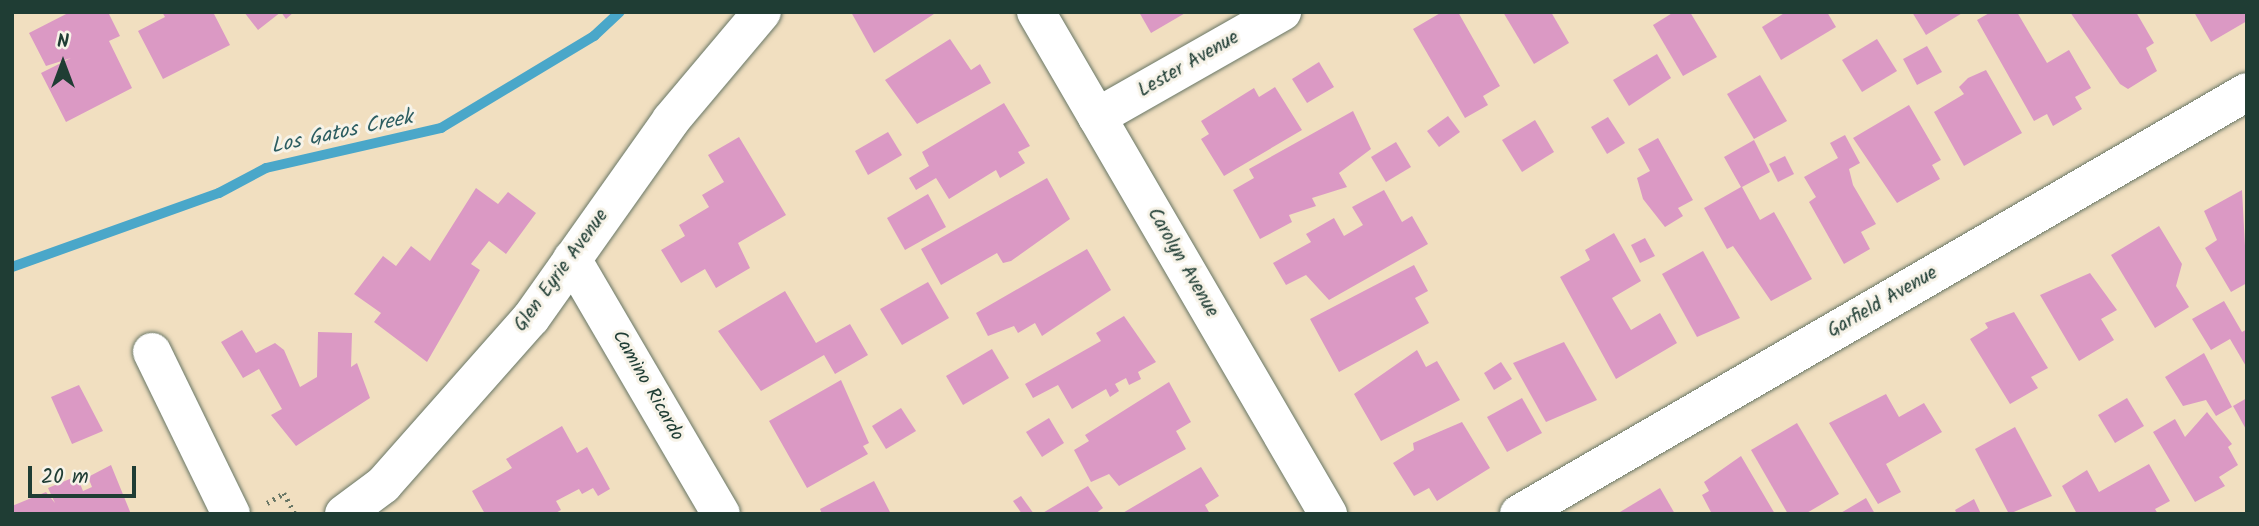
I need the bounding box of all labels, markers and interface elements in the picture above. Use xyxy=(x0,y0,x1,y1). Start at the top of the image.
text: N xyxy=(57,27,69,57)
street label: Lester Avenue xyxy=(1134,27,1244,103)
north arrow xyxy=(28,28,98,98)
water label: Los Gatos Creek xyxy=(269,106,415,160)
street label: Carolyn Avenue xyxy=(1142,204,1222,322)
street label: Glen Eyrie Avenue xyxy=(510,205,614,337)
street label: Garfield Avenue xyxy=(1824,262,1942,344)
street label: Camino Ricardo xyxy=(606,327,688,445)
scale bar xyxy=(32,452,140,496)
text: 20 m xyxy=(41,461,89,494)

